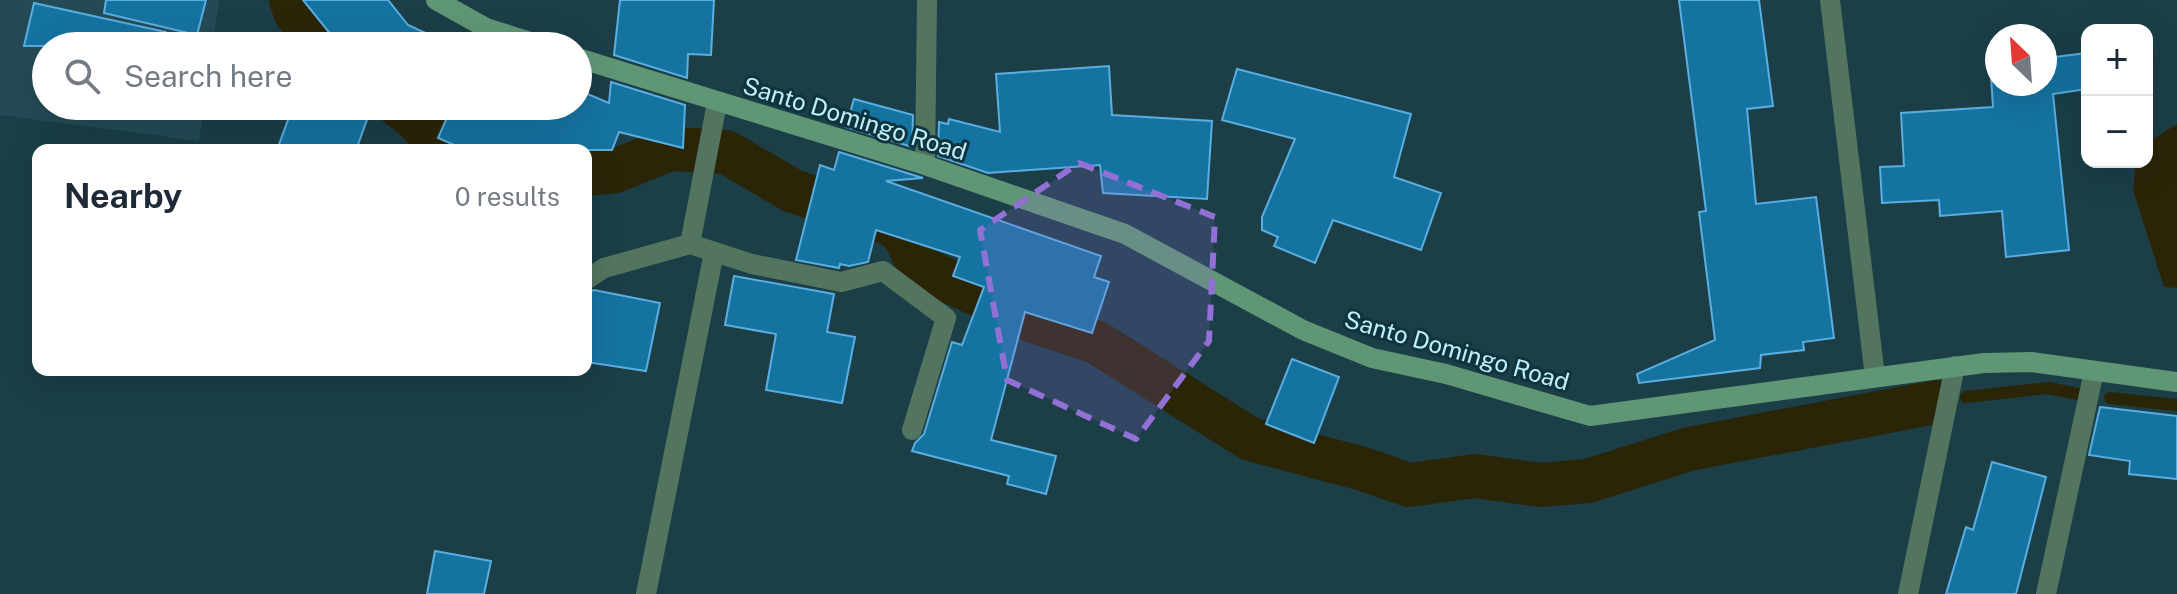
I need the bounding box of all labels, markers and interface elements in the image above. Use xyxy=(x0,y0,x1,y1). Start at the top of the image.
north arrow xyxy=(1985,24,2057,96)
map controls xyxy=(2081,24,2153,168)
button: + xyxy=(2081,24,2153,96)
search box xyxy=(32,32,592,120)
icon: search xyxy=(60,54,104,98)
text: Search here xyxy=(124,58,292,94)
street label: Santo Domingo Road xyxy=(740,71,970,165)
button: − xyxy=(2081,96,2153,168)
text: Nearby xyxy=(64,176,182,216)
text: 0 results xyxy=(455,181,560,212)
street label: Santo Domingo Road xyxy=(1341,305,1573,395)

